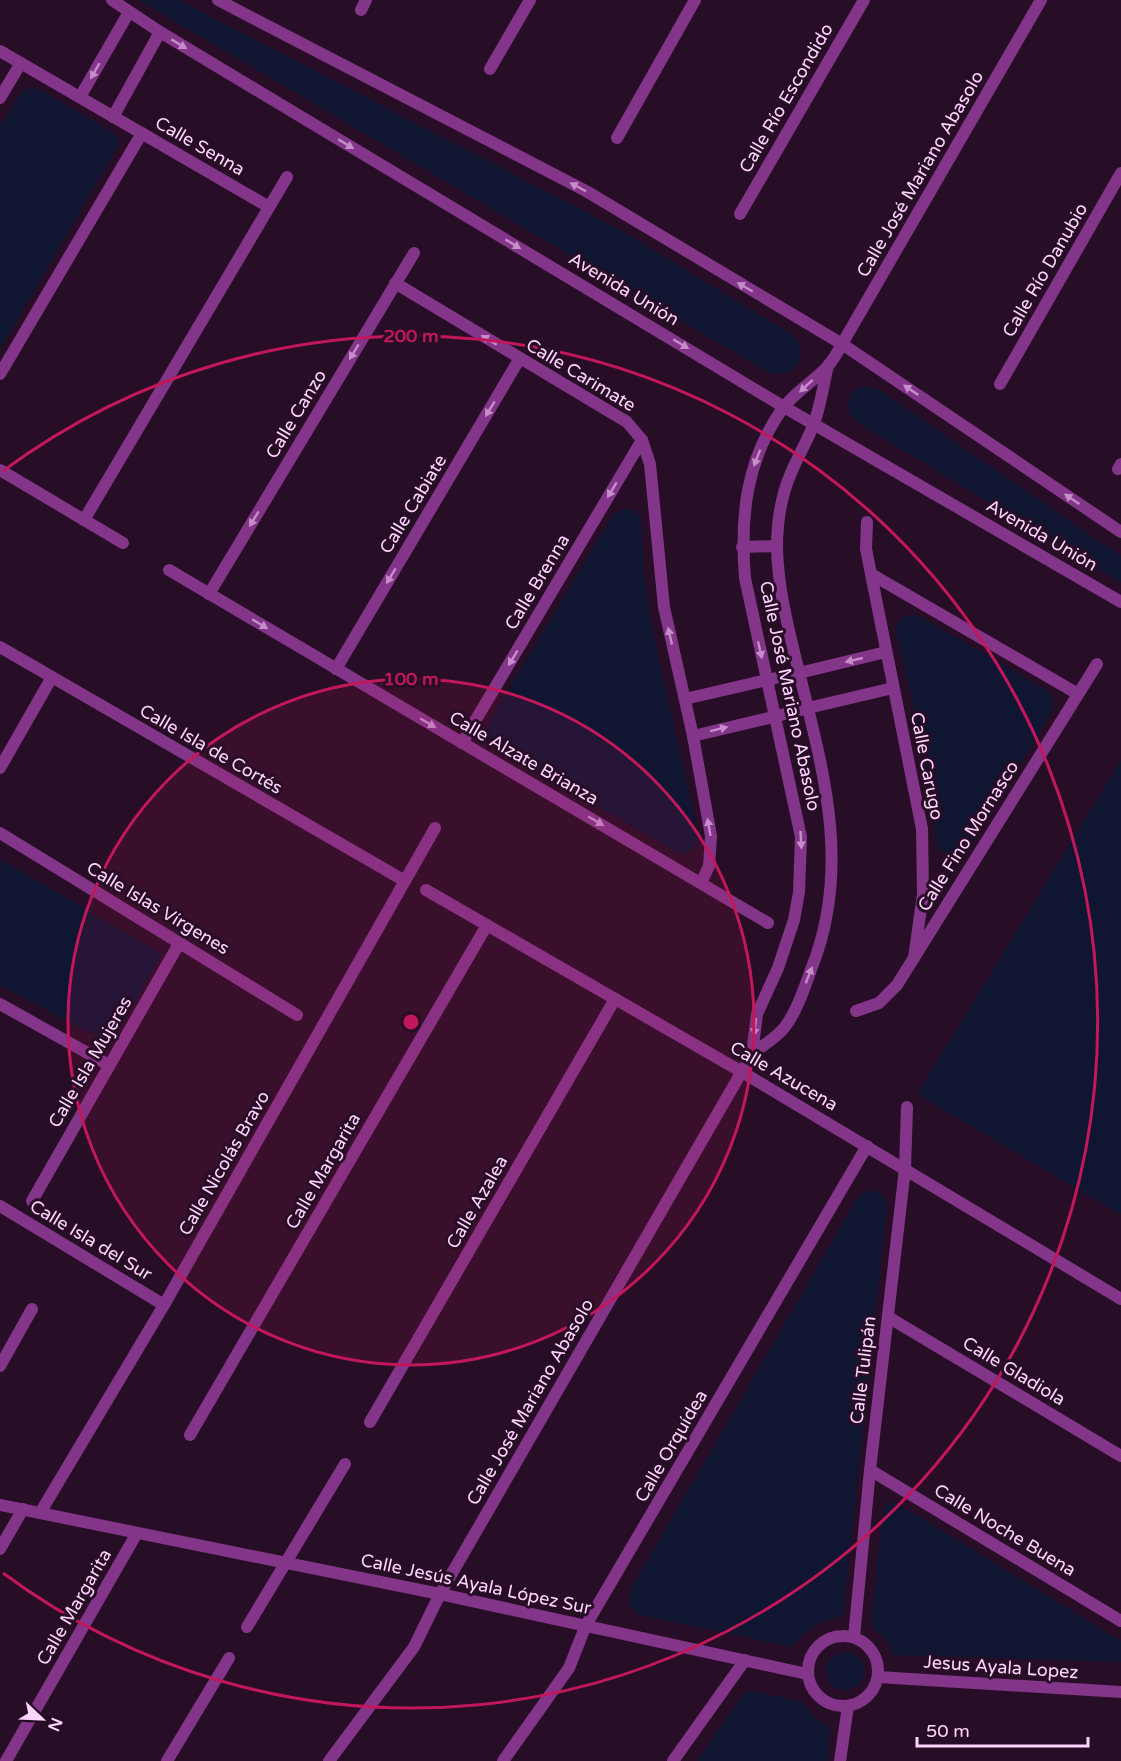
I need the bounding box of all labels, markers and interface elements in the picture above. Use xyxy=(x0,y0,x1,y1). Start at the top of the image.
street label: Calle Río Escondido xyxy=(734,19,838,177)
one-way arrow xyxy=(171,38,187,49)
one-way arrow xyxy=(90,63,100,80)
street label: Calle José Mariano Abasolo xyxy=(852,67,988,281)
street label: Calle Senna xyxy=(151,112,249,180)
one-way arrow xyxy=(338,139,355,149)
one-way arrow xyxy=(569,182,586,192)
street label: Calle Río Danubio xyxy=(998,199,1092,341)
one-way arrow xyxy=(505,239,521,250)
street label: Avenida Unión xyxy=(565,247,683,331)
one-way arrow xyxy=(737,282,753,293)
text: 200 m xyxy=(383,325,439,347)
one-way arrow xyxy=(481,334,497,345)
street label: Calle Carimate xyxy=(522,334,640,416)
one-way arrow xyxy=(673,339,689,350)
one-way arrow xyxy=(349,344,360,360)
street label: Calle Canzo xyxy=(261,365,331,463)
one-way arrow xyxy=(799,379,814,392)
one-way arrow xyxy=(903,385,919,396)
one-way arrow xyxy=(485,401,496,417)
street label: Calle Cabiate xyxy=(375,450,451,558)
one-way arrow xyxy=(752,450,762,468)
one-way arrow xyxy=(607,482,618,498)
one-way arrow xyxy=(1065,493,1081,505)
street label: Avenida Unión xyxy=(983,494,1101,576)
one-way arrow xyxy=(249,511,260,527)
street label: Calle Brenna xyxy=(500,530,574,634)
one-way arrow xyxy=(385,568,396,584)
street label: Calle José Mariano Abasolo xyxy=(755,579,825,813)
one-way arrow xyxy=(252,618,268,629)
one-way arrow xyxy=(665,627,675,645)
one-way arrow xyxy=(756,641,765,660)
one-way arrow xyxy=(507,650,518,666)
one-way arrow xyxy=(845,655,863,665)
text: 100 m xyxy=(383,668,439,690)
street label: Calle Isla de Cortés xyxy=(136,699,286,799)
street label: Calle Alzate Brianza xyxy=(445,706,603,810)
street label: Calle Carugo xyxy=(906,710,948,822)
one-way arrow xyxy=(420,717,436,728)
one-way arrow xyxy=(710,724,728,734)
street label: Calle Fino Mornasco xyxy=(913,757,1023,915)
one-way arrow xyxy=(588,816,604,827)
one-way arrow xyxy=(705,817,714,836)
one-way arrow xyxy=(796,831,805,850)
street label: Calle Islas Vírgenes xyxy=(83,857,233,959)
one-way arrow xyxy=(805,965,815,983)
street label: Calle Isla Mujeres xyxy=(44,993,136,1131)
centre of rings xyxy=(401,1012,421,1032)
one-way arrow xyxy=(751,1018,760,1037)
street label: Calle Azucena xyxy=(726,1036,842,1116)
street label: Calle Nicolás Bravo xyxy=(174,1087,274,1239)
street label: Calle Margarita xyxy=(281,1109,365,1233)
street label: Calle Azalea xyxy=(442,1152,512,1252)
street label: Calle Isla del Sur xyxy=(26,1195,156,1285)
street label: Calle José Mariano Abasolo xyxy=(462,1295,598,1509)
street label: Calle Tulipán xyxy=(845,1315,881,1425)
street label: Calle Gladiola xyxy=(959,1332,1069,1410)
street label: Calle Orquídea xyxy=(630,1386,712,1506)
street label: Calle Noche Buena xyxy=(930,1479,1080,1581)
street label: Calle Margarita xyxy=(32,1545,116,1669)
street label: Calle Jesús Ayala López Sur xyxy=(359,1549,593,1619)
street label: Jesus Ayala Lopez xyxy=(923,1651,1079,1683)
north arrow xyxy=(12,1689,72,1749)
scale bar xyxy=(917,1710,1088,1748)
text: N xyxy=(43,1715,67,1734)
text: 50 m xyxy=(926,1720,970,1742)

